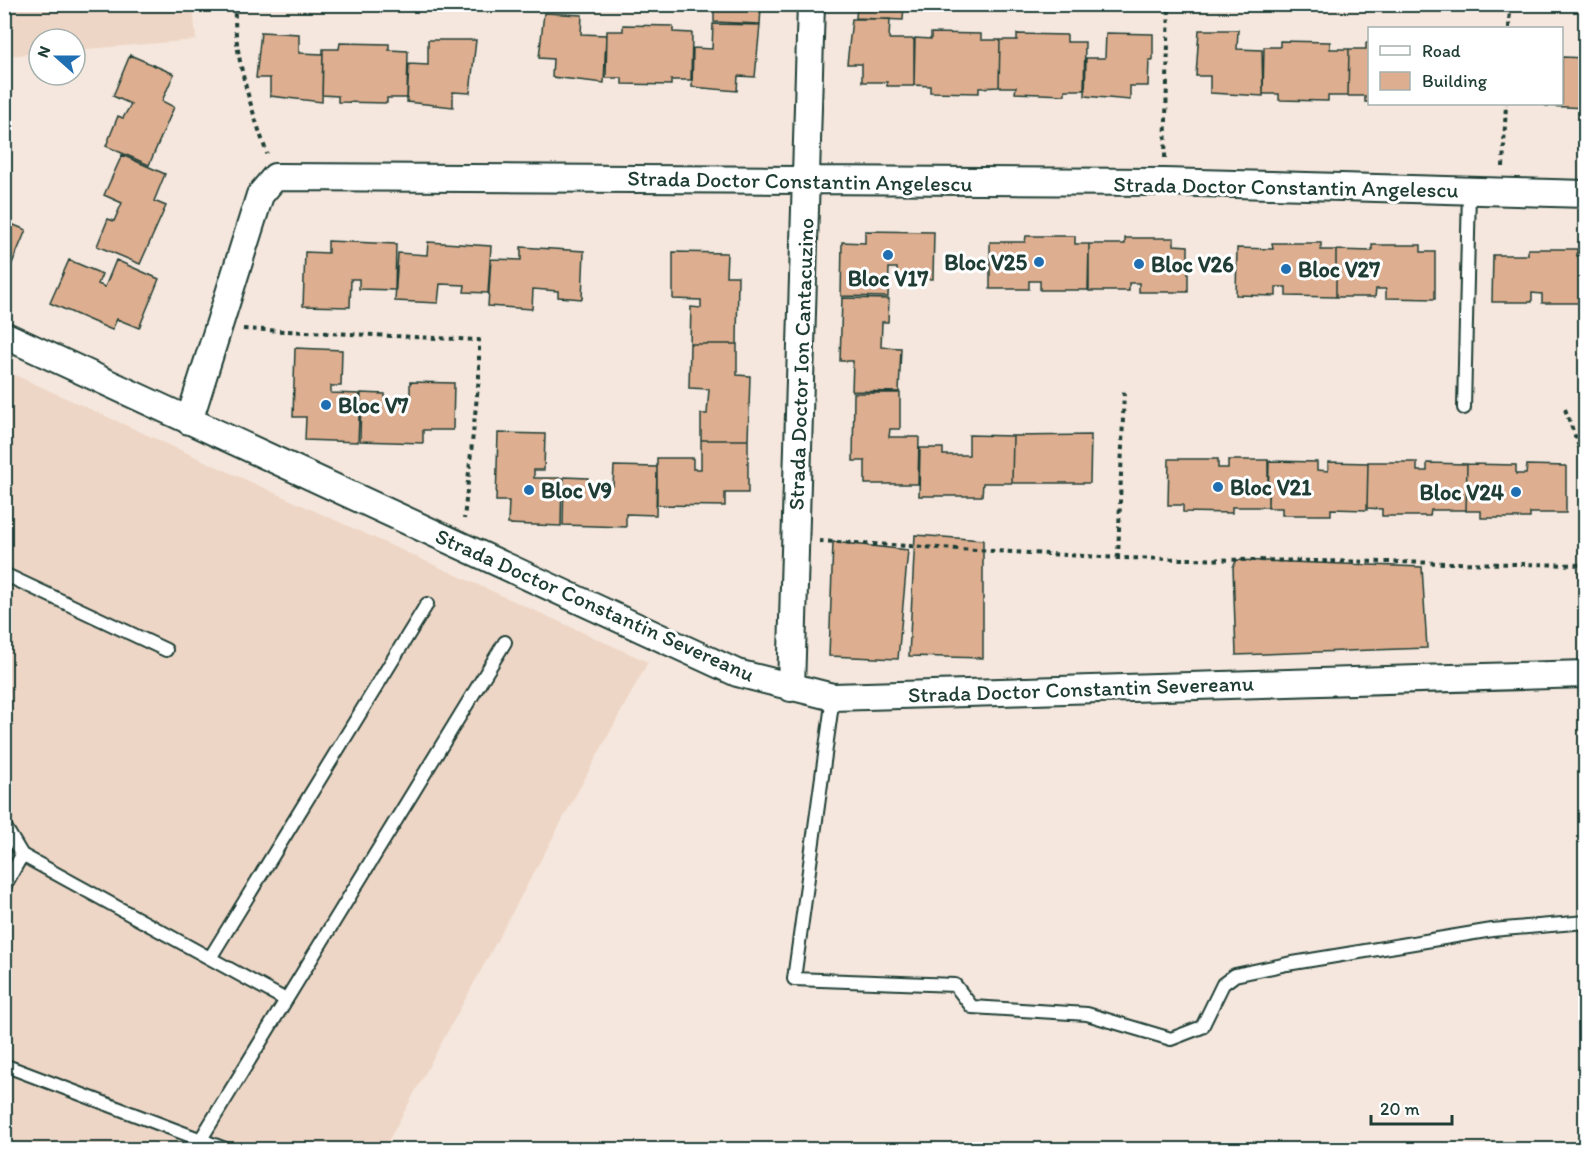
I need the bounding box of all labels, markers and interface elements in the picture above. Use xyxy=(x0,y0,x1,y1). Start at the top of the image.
north arrow xyxy=(27,27,87,87)
legend xyxy=(1368,27,1563,105)
text: Road xyxy=(1422,40,1461,62)
text: N xyxy=(33,43,54,60)
text: Building xyxy=(1422,70,1488,92)
street label: Strada Doctor Constantin Angelescu xyxy=(627,164,973,198)
street label: Strada Doctor Constantin Angelescu xyxy=(1113,170,1459,204)
street label: Strada Doctor Ion Cantacuzino xyxy=(782,217,820,511)
marker: Bloc V17 xyxy=(881,248,895,262)
place label: Bloc V25 xyxy=(944,249,1027,276)
place label: Bloc V26 xyxy=(1151,251,1234,278)
marker: Bloc V25 xyxy=(1032,255,1046,269)
place label: Bloc V27 xyxy=(1298,256,1380,283)
marker: Bloc V26 xyxy=(1132,257,1146,271)
marker: Bloc V27 xyxy=(1279,262,1293,276)
place label: Bloc V17 xyxy=(848,265,928,292)
place label: Bloc V7 xyxy=(338,392,409,419)
marker: Bloc V7 xyxy=(319,398,333,412)
place label: Bloc V21 xyxy=(1230,474,1312,501)
place label: Bloc V9 xyxy=(541,477,612,504)
place label: Bloc V24 xyxy=(1420,479,1505,506)
marker: Bloc V21 xyxy=(1211,480,1225,494)
marker: Bloc V9 xyxy=(522,483,536,497)
marker: Bloc V24 xyxy=(1509,485,1523,499)
street label: Strada Doctor Constantin Severeanu xyxy=(431,522,759,688)
street label: Strada Doctor Constantin Severeanu xyxy=(908,669,1254,709)
scale bar xyxy=(1371,1088,1452,1126)
text: 20 m xyxy=(1380,1098,1420,1120)

